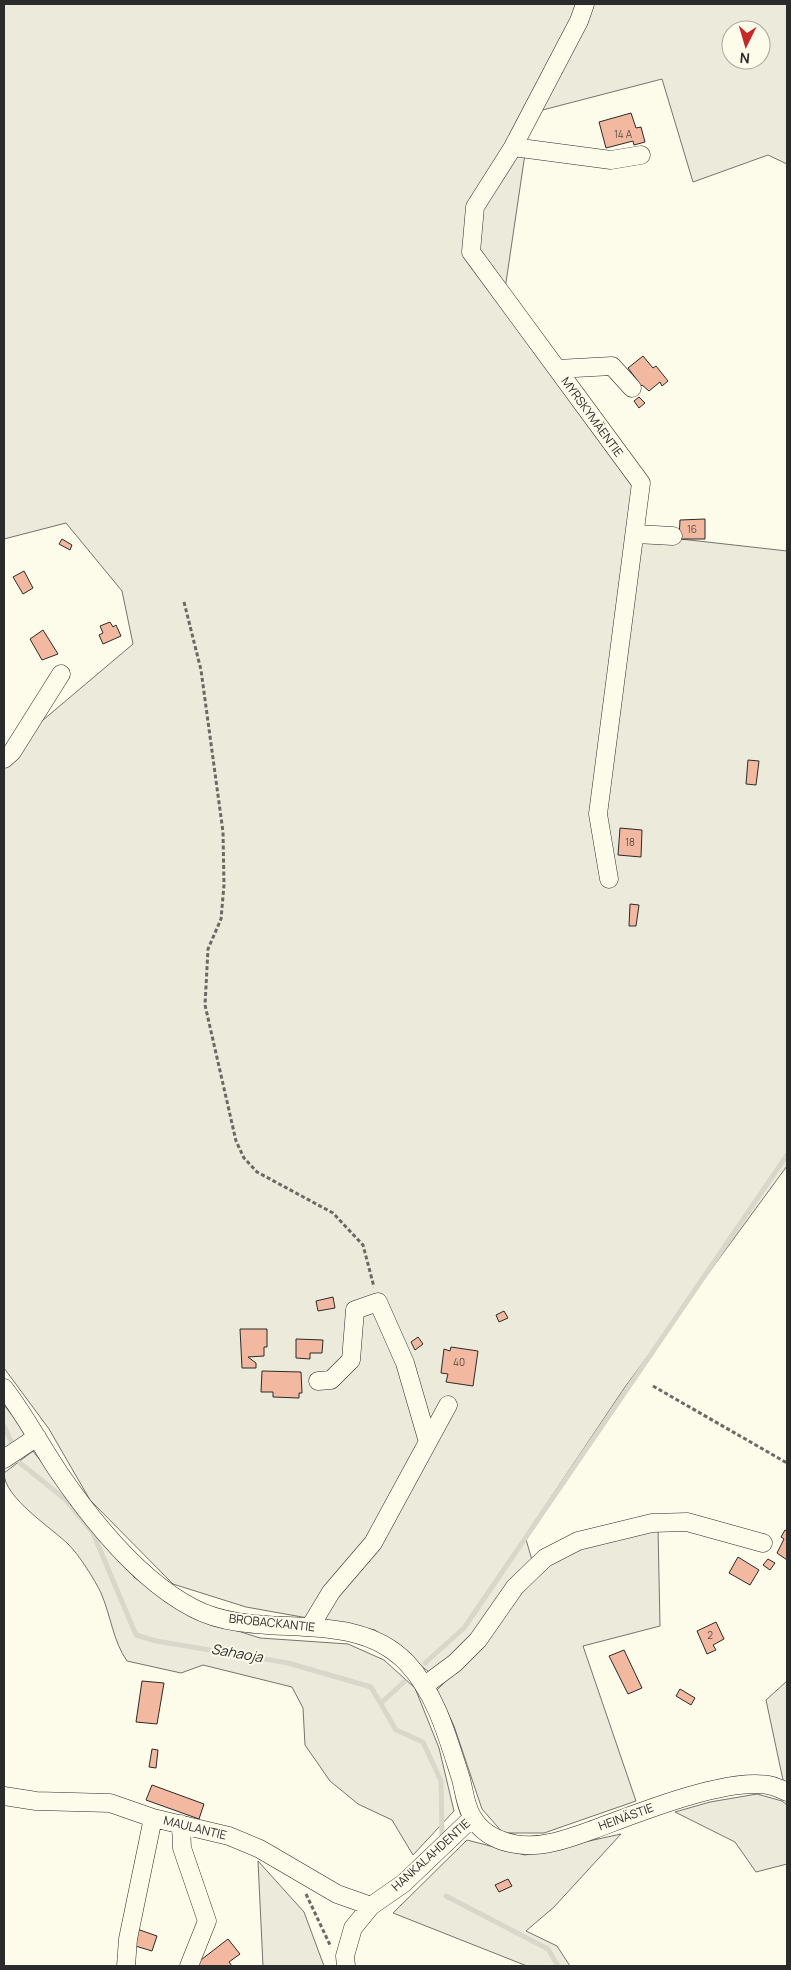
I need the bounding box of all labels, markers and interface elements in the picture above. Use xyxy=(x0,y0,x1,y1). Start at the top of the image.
north arrow xyxy=(721,20,771,70)
text: N xyxy=(739,49,751,68)
house number: 14 A xyxy=(614,127,633,141)
street label: MYRSKYMÄENTIE xyxy=(558,373,627,460)
house number: 16 xyxy=(687,522,697,536)
house number: 18 xyxy=(625,835,635,849)
house number: 40 xyxy=(453,1355,465,1369)
street label: BROBACKANTIE xyxy=(228,1610,316,1636)
house number: 2 xyxy=(707,1628,713,1642)
water label: Sahaoja xyxy=(210,1639,266,1667)
street label: HEINÄSTIE xyxy=(596,1799,656,1834)
street label: MAULANTIE xyxy=(162,1811,229,1844)
street label: HANKALAHDENTIE xyxy=(388,1815,474,1895)

